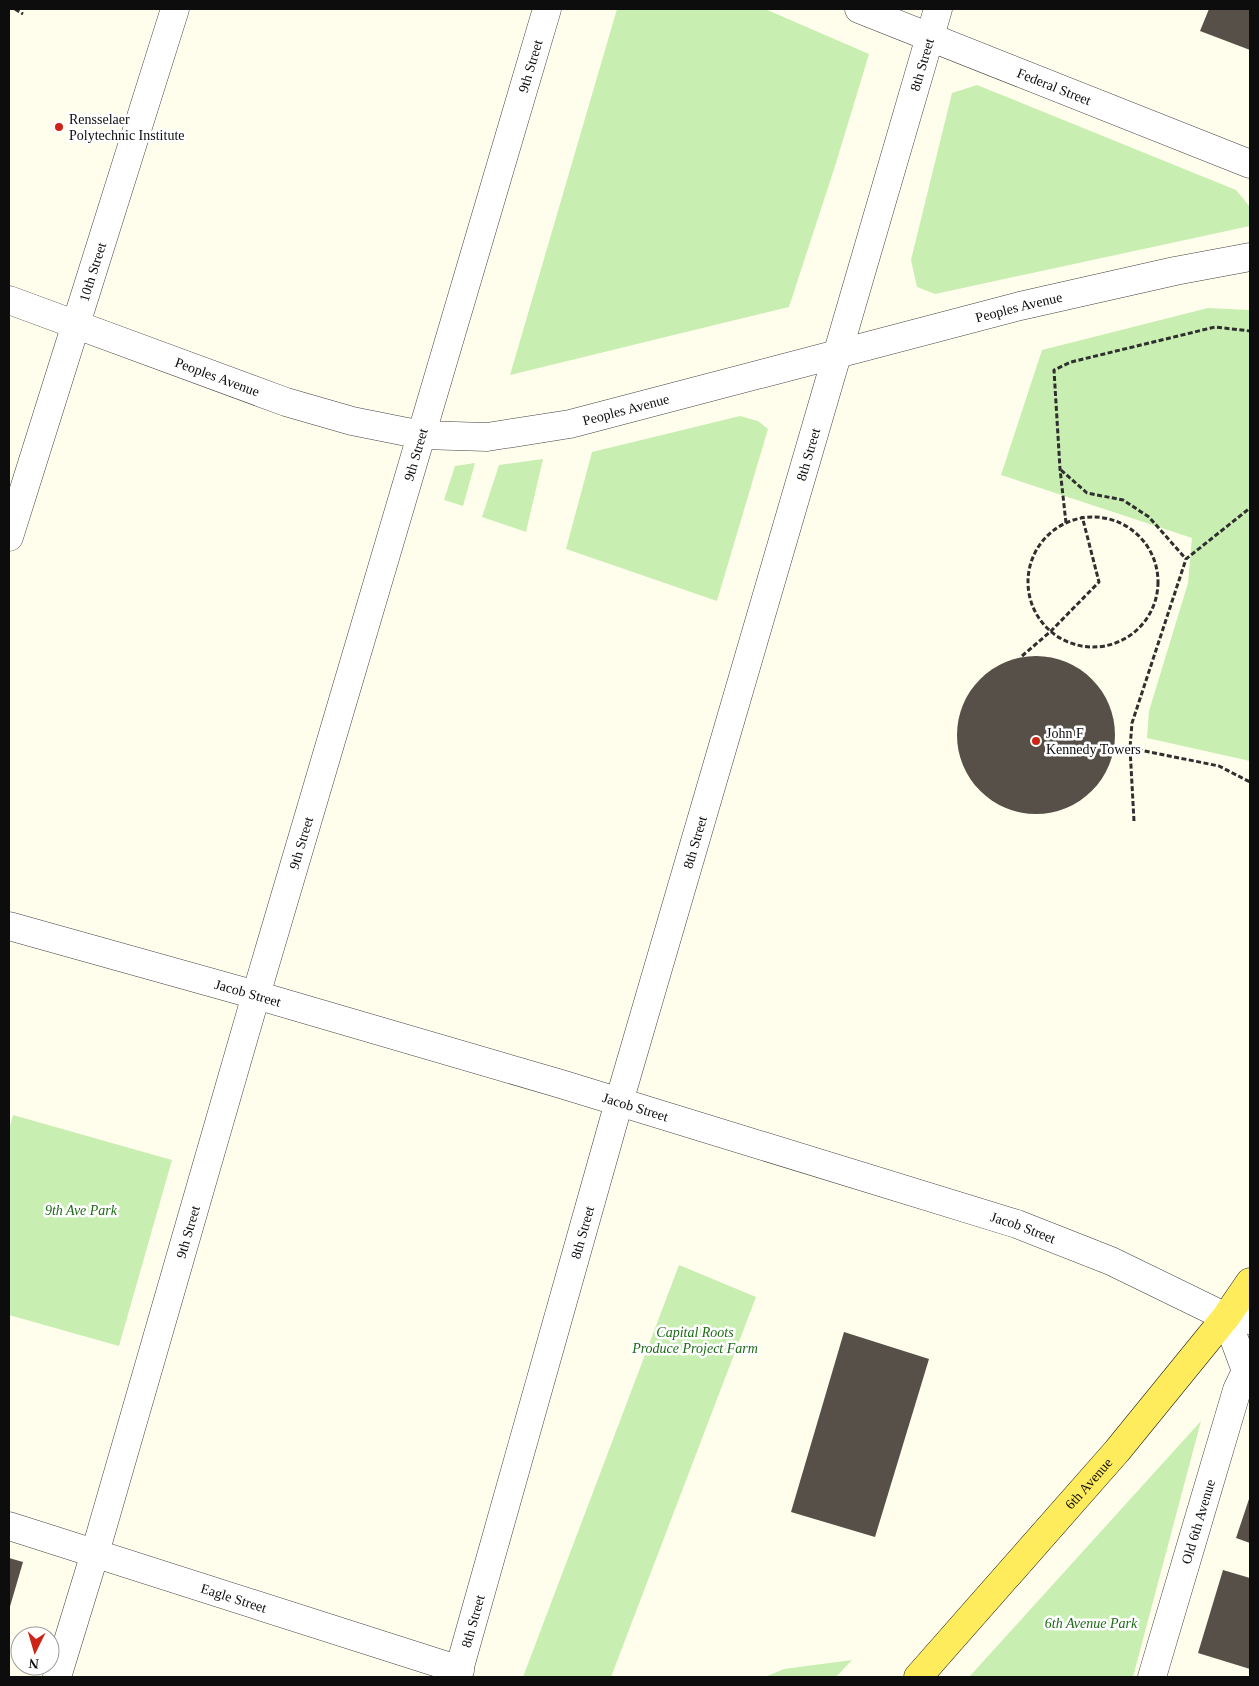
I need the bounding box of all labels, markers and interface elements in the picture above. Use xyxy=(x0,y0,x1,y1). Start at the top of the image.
street label: 8th Street xyxy=(907,37,937,93)
street label: 9th Street xyxy=(516,38,546,94)
street label: Federal Street xyxy=(1015,65,1093,108)
place label: Rensselaer Polytechnic Institute xyxy=(69,112,184,143)
marker: Rensselaer Polytechnic Institute xyxy=(53,121,65,133)
street label: 10th Street xyxy=(77,240,109,303)
street label: Peoples Avenue xyxy=(974,290,1064,325)
street label: Peoples Avenue xyxy=(173,355,261,400)
street label: Peoples Avenue xyxy=(581,391,671,428)
street label: 9th Street xyxy=(401,426,431,483)
street label: 8th Street xyxy=(794,426,823,483)
place label: John F Kennedy Towers xyxy=(1046,726,1141,757)
marker: John F Kennedy Towers xyxy=(1030,735,1042,747)
street label: 8th Street xyxy=(681,814,710,870)
street label: 9th Street xyxy=(287,815,316,871)
street label: Jacob Street xyxy=(213,977,283,1010)
street label: Jacob Street xyxy=(601,1090,670,1125)
park label: 9th Ave Park xyxy=(45,1203,118,1218)
street label: 9th Street xyxy=(173,1204,203,1260)
street label: 8th Street xyxy=(568,1204,597,1261)
street label: Jacob Street xyxy=(989,1209,1058,1246)
park label: Capital Roots Produce Project Farm xyxy=(631,1325,758,1356)
street label: 6th Avenue xyxy=(1062,1455,1115,1512)
street label: Old 6th Avenue xyxy=(1179,1478,1218,1566)
street label: Eagle Street xyxy=(199,1581,268,1616)
street label: 8th Street xyxy=(459,1593,488,1649)
park label: 6th Avenue Park xyxy=(1045,1616,1138,1631)
north arrow xyxy=(10,1626,60,1676)
text: N xyxy=(28,1656,40,1671)

